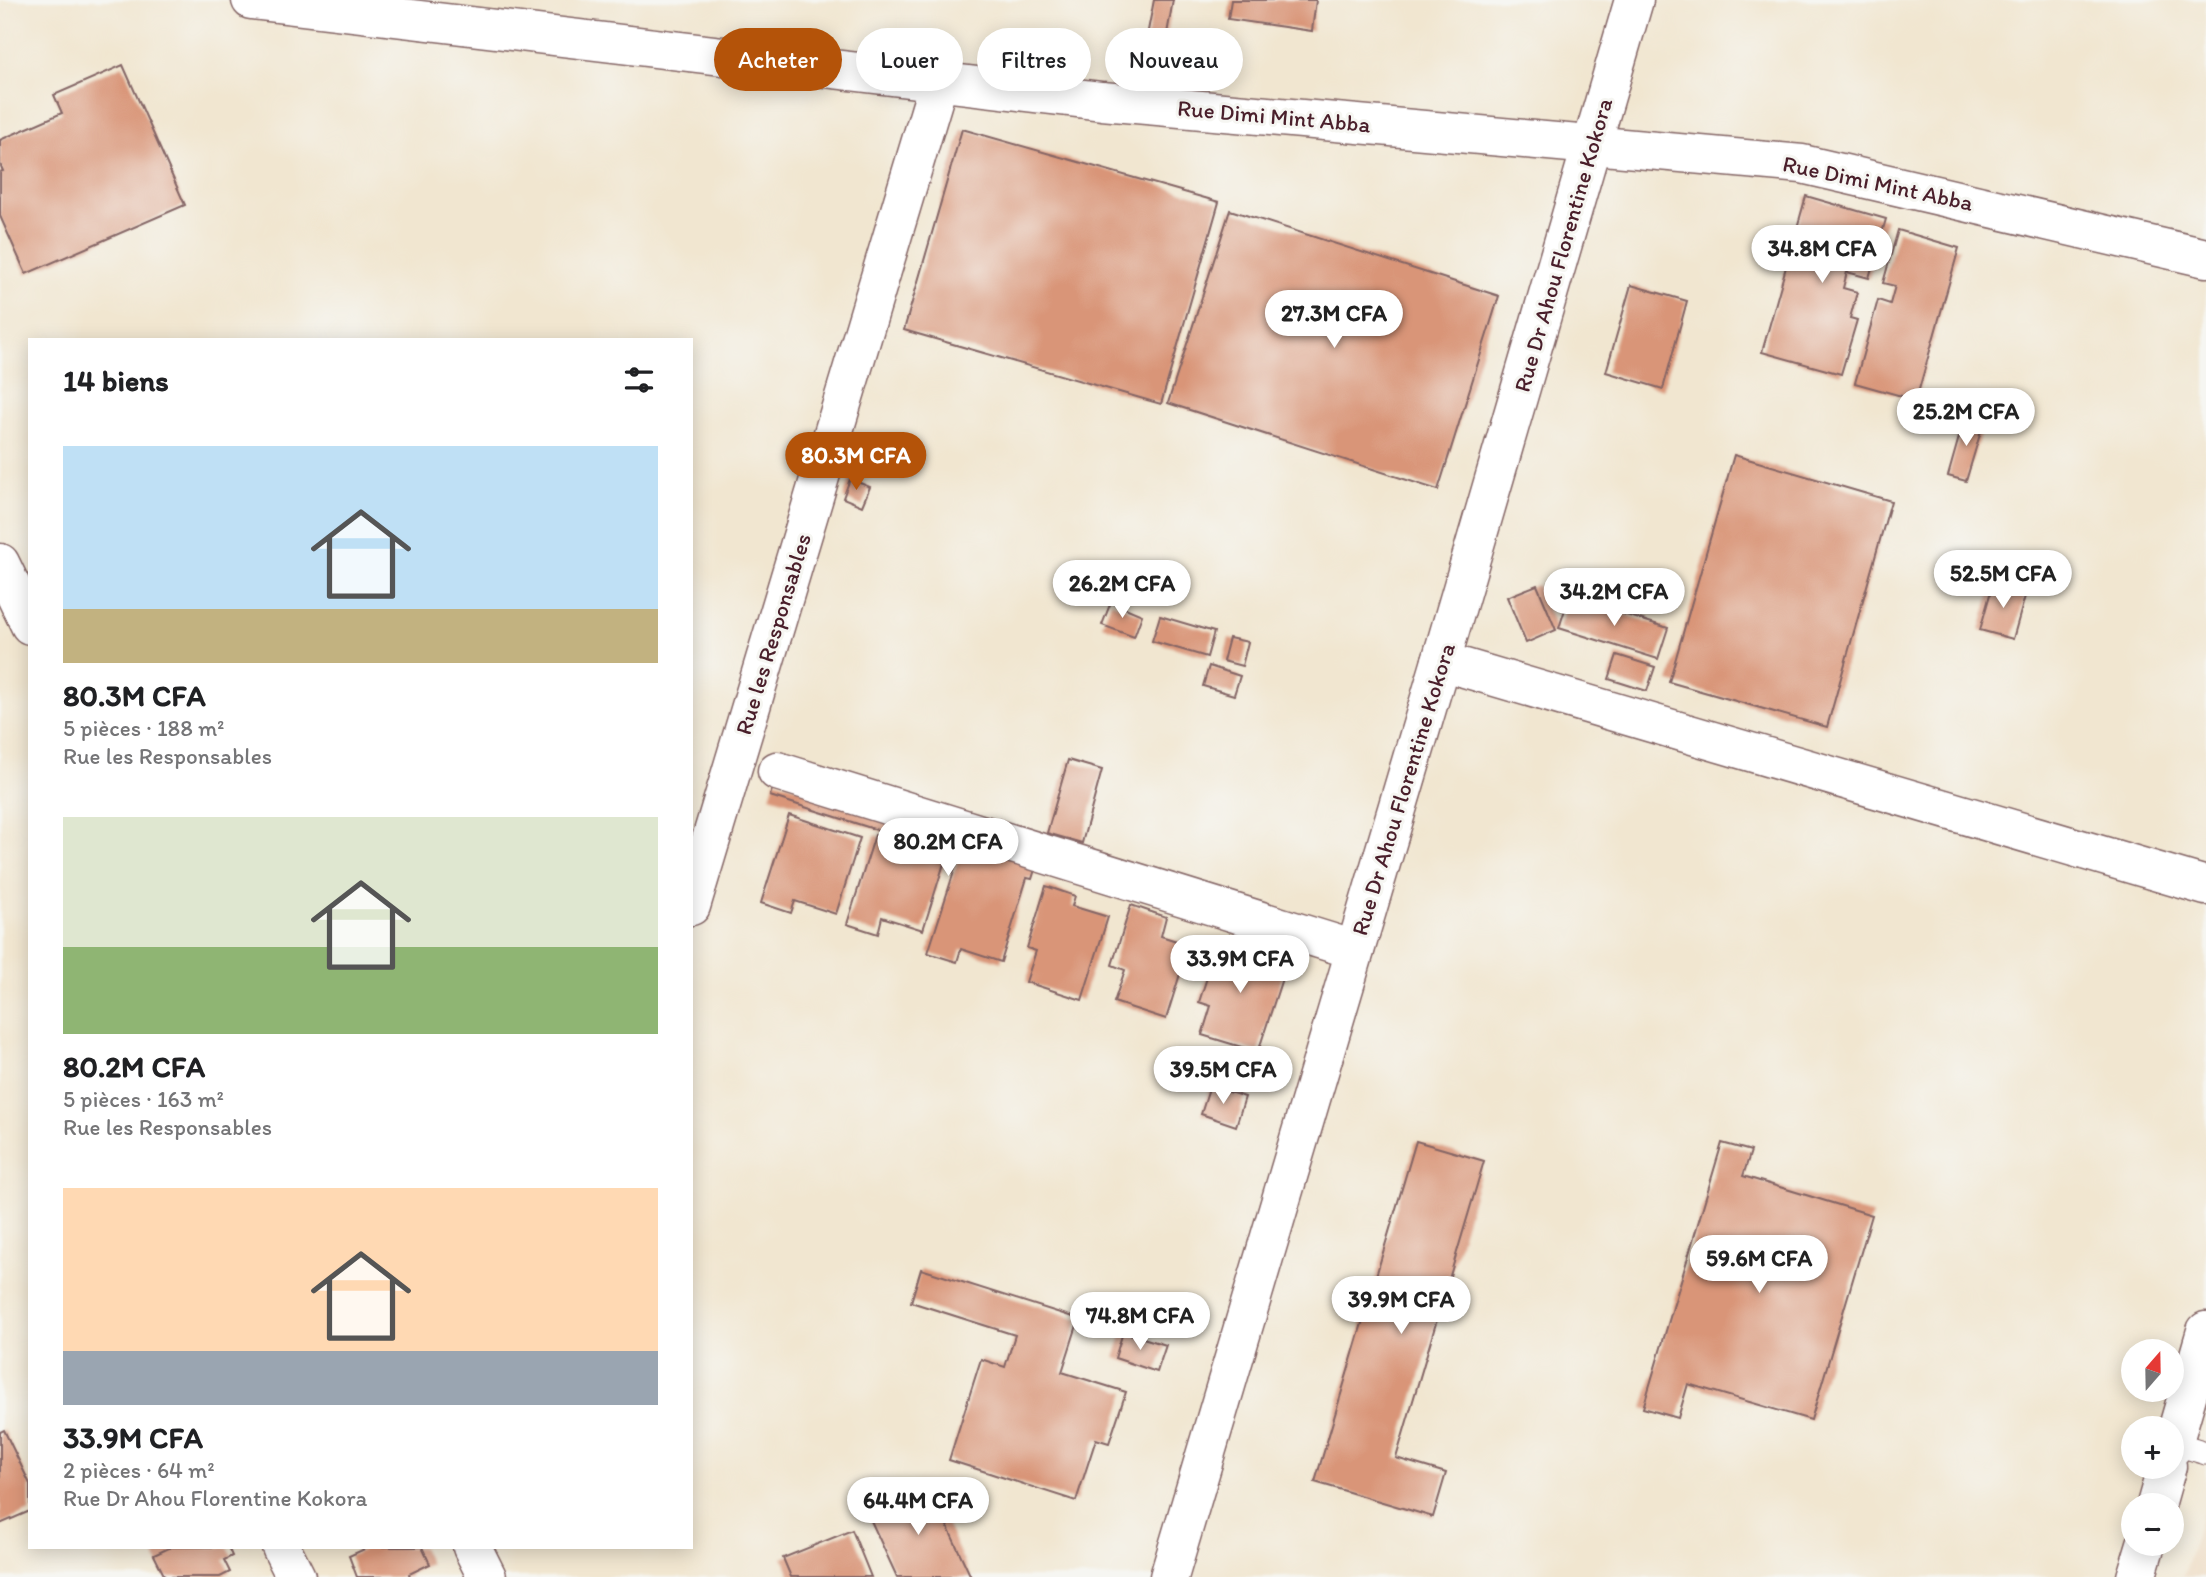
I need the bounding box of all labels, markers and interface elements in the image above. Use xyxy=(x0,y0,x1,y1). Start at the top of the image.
chip: Acheter xyxy=(714,28,842,91)
chip: Louer xyxy=(856,28,963,91)
chip: Filtres xyxy=(977,28,1091,91)
chip: Nouveau xyxy=(1105,28,1243,91)
street label: Rue Dimi Mint Abba xyxy=(1176,94,1372,138)
street label: Rue Dr Ahou Florentine Kokora xyxy=(1508,95,1618,395)
street label: Rue Dimi Mint Abba xyxy=(1780,149,1976,217)
pin: 34.8M CFA xyxy=(1742,226,1902,285)
text: 34.8M CFA xyxy=(1767,234,1877,262)
pin: 27.3M CFA xyxy=(1254,290,1414,350)
text: 27.3M CFA xyxy=(1281,299,1387,327)
icon: filters xyxy=(620,361,658,399)
text: 14 biens xyxy=(63,362,169,399)
pin: 25.2M CFA xyxy=(1886,388,2046,448)
text: 25.2M CFA xyxy=(1913,397,2019,425)
pin: 80.3M CFA xyxy=(776,433,936,492)
text: 80.3M CFA xyxy=(801,441,911,469)
icon: home xyxy=(298,491,424,617)
street label: Rue les Responsables xyxy=(729,530,817,738)
pin: 52.5M CFA xyxy=(1923,550,2083,610)
text: 52.5M CFA xyxy=(1950,559,2056,587)
pin: 26.2M CFA xyxy=(1042,560,1202,620)
pin: 34.2M CFA xyxy=(1534,568,1694,628)
text: 26.2M CFA xyxy=(1069,569,1175,597)
text: 34.2M CFA xyxy=(1560,577,1668,605)
street label: Rue Dr Ahou Florentine Kokora xyxy=(1345,639,1461,939)
text: 80.3M CFA xyxy=(63,677,206,714)
text: 5 pièces · 188 m² xyxy=(63,714,224,742)
text: Rue les Responsables xyxy=(63,742,272,770)
pin: 80.2M CFA xyxy=(868,818,1028,878)
text: 80.2M CFA xyxy=(894,827,1002,855)
icon: home xyxy=(298,862,424,988)
pin: 33.9M CFA xyxy=(1160,936,1320,995)
text: 33.9M CFA xyxy=(1186,944,1294,972)
pin: 39.5M CFA xyxy=(1143,1046,1303,1106)
text: 80.2M CFA xyxy=(63,1048,205,1085)
text: 39.5M CFA xyxy=(1170,1055,1276,1083)
text: 5 pièces · 163 m² xyxy=(63,1085,224,1113)
text: Rue les Responsables xyxy=(63,1113,272,1141)
icon: home xyxy=(298,1233,424,1359)
pin: 59.6M CFA xyxy=(1679,1236,1839,1295)
text: 59.6M CFA xyxy=(1706,1244,1812,1272)
pin: 39.9M CFA xyxy=(1321,1276,1481,1336)
text: 39.9M CFA xyxy=(1348,1285,1454,1313)
pin: 74.8M CFA xyxy=(1060,1292,1220,1352)
text: 74.8M CFA xyxy=(1086,1301,1194,1329)
north arrow xyxy=(2121,1339,2184,1402)
map controls xyxy=(2121,1339,2184,1556)
button: + xyxy=(2121,1416,2184,1479)
text: 33.9M CFA xyxy=(63,1419,203,1456)
text: 2 pièces · 64 m² xyxy=(63,1456,215,1484)
pin: 64.4M CFA xyxy=(838,1478,998,1537)
text: Rue Dr Ahou Florentine Kokora xyxy=(63,1484,368,1512)
text: 64.4M CFA xyxy=(863,1486,973,1514)
button: − xyxy=(2121,1493,2184,1556)

